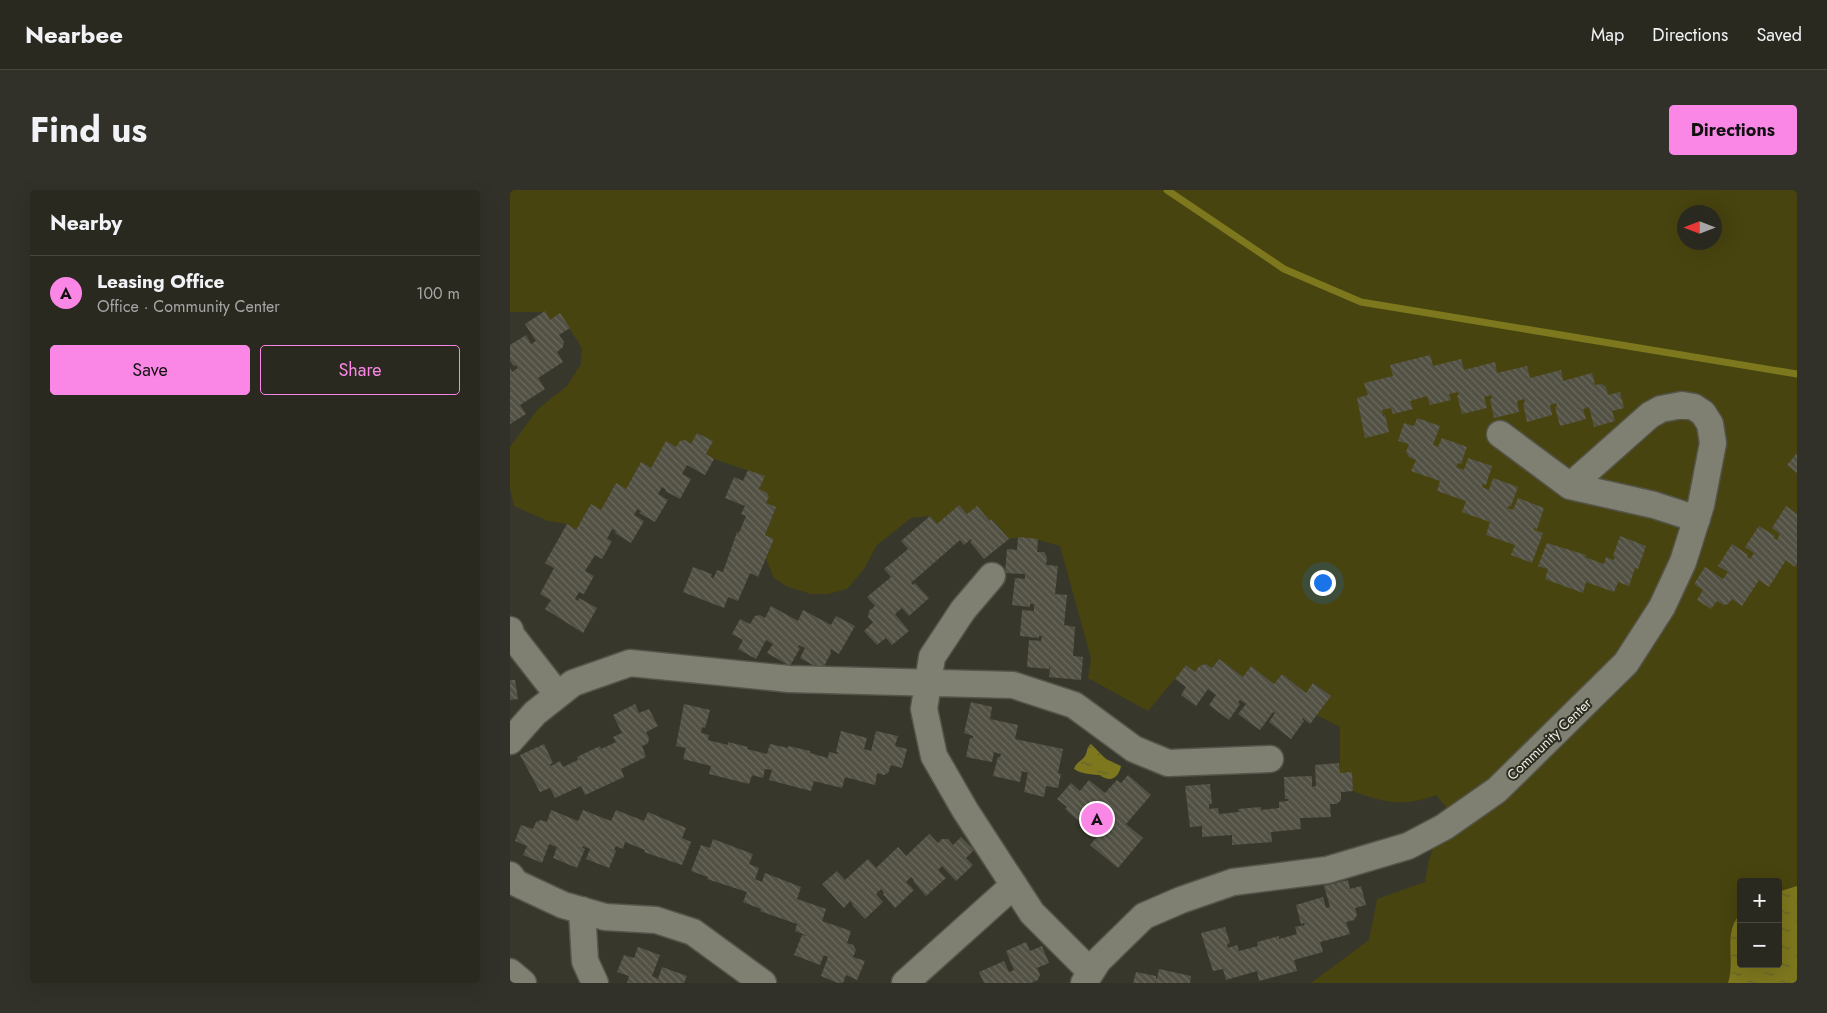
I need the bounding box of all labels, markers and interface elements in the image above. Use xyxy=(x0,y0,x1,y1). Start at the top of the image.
text: Nearbee xyxy=(25,17,123,52)
text: Map xyxy=(1591,22,1624,48)
text: Directions xyxy=(1652,22,1728,48)
text: Saved xyxy=(1756,22,1802,48)
text: Find us xyxy=(30,105,147,155)
button: Directions xyxy=(1669,105,1797,155)
north arrow xyxy=(1677,205,1722,250)
text: Nearby xyxy=(50,208,122,238)
text: Leasing Office xyxy=(97,268,224,295)
text: A xyxy=(60,282,72,305)
text: 100 m xyxy=(416,282,460,305)
text: Office · Community Center xyxy=(97,295,280,318)
button: Save xyxy=(50,345,250,395)
button: Share xyxy=(260,345,460,395)
your location xyxy=(1310,570,1336,596)
street label: Community Center xyxy=(1502,693,1596,785)
pin: A xyxy=(1081,800,1113,838)
map controls xyxy=(1737,878,1782,968)
button: + xyxy=(1737,878,1782,923)
button: − xyxy=(1737,923,1782,968)

